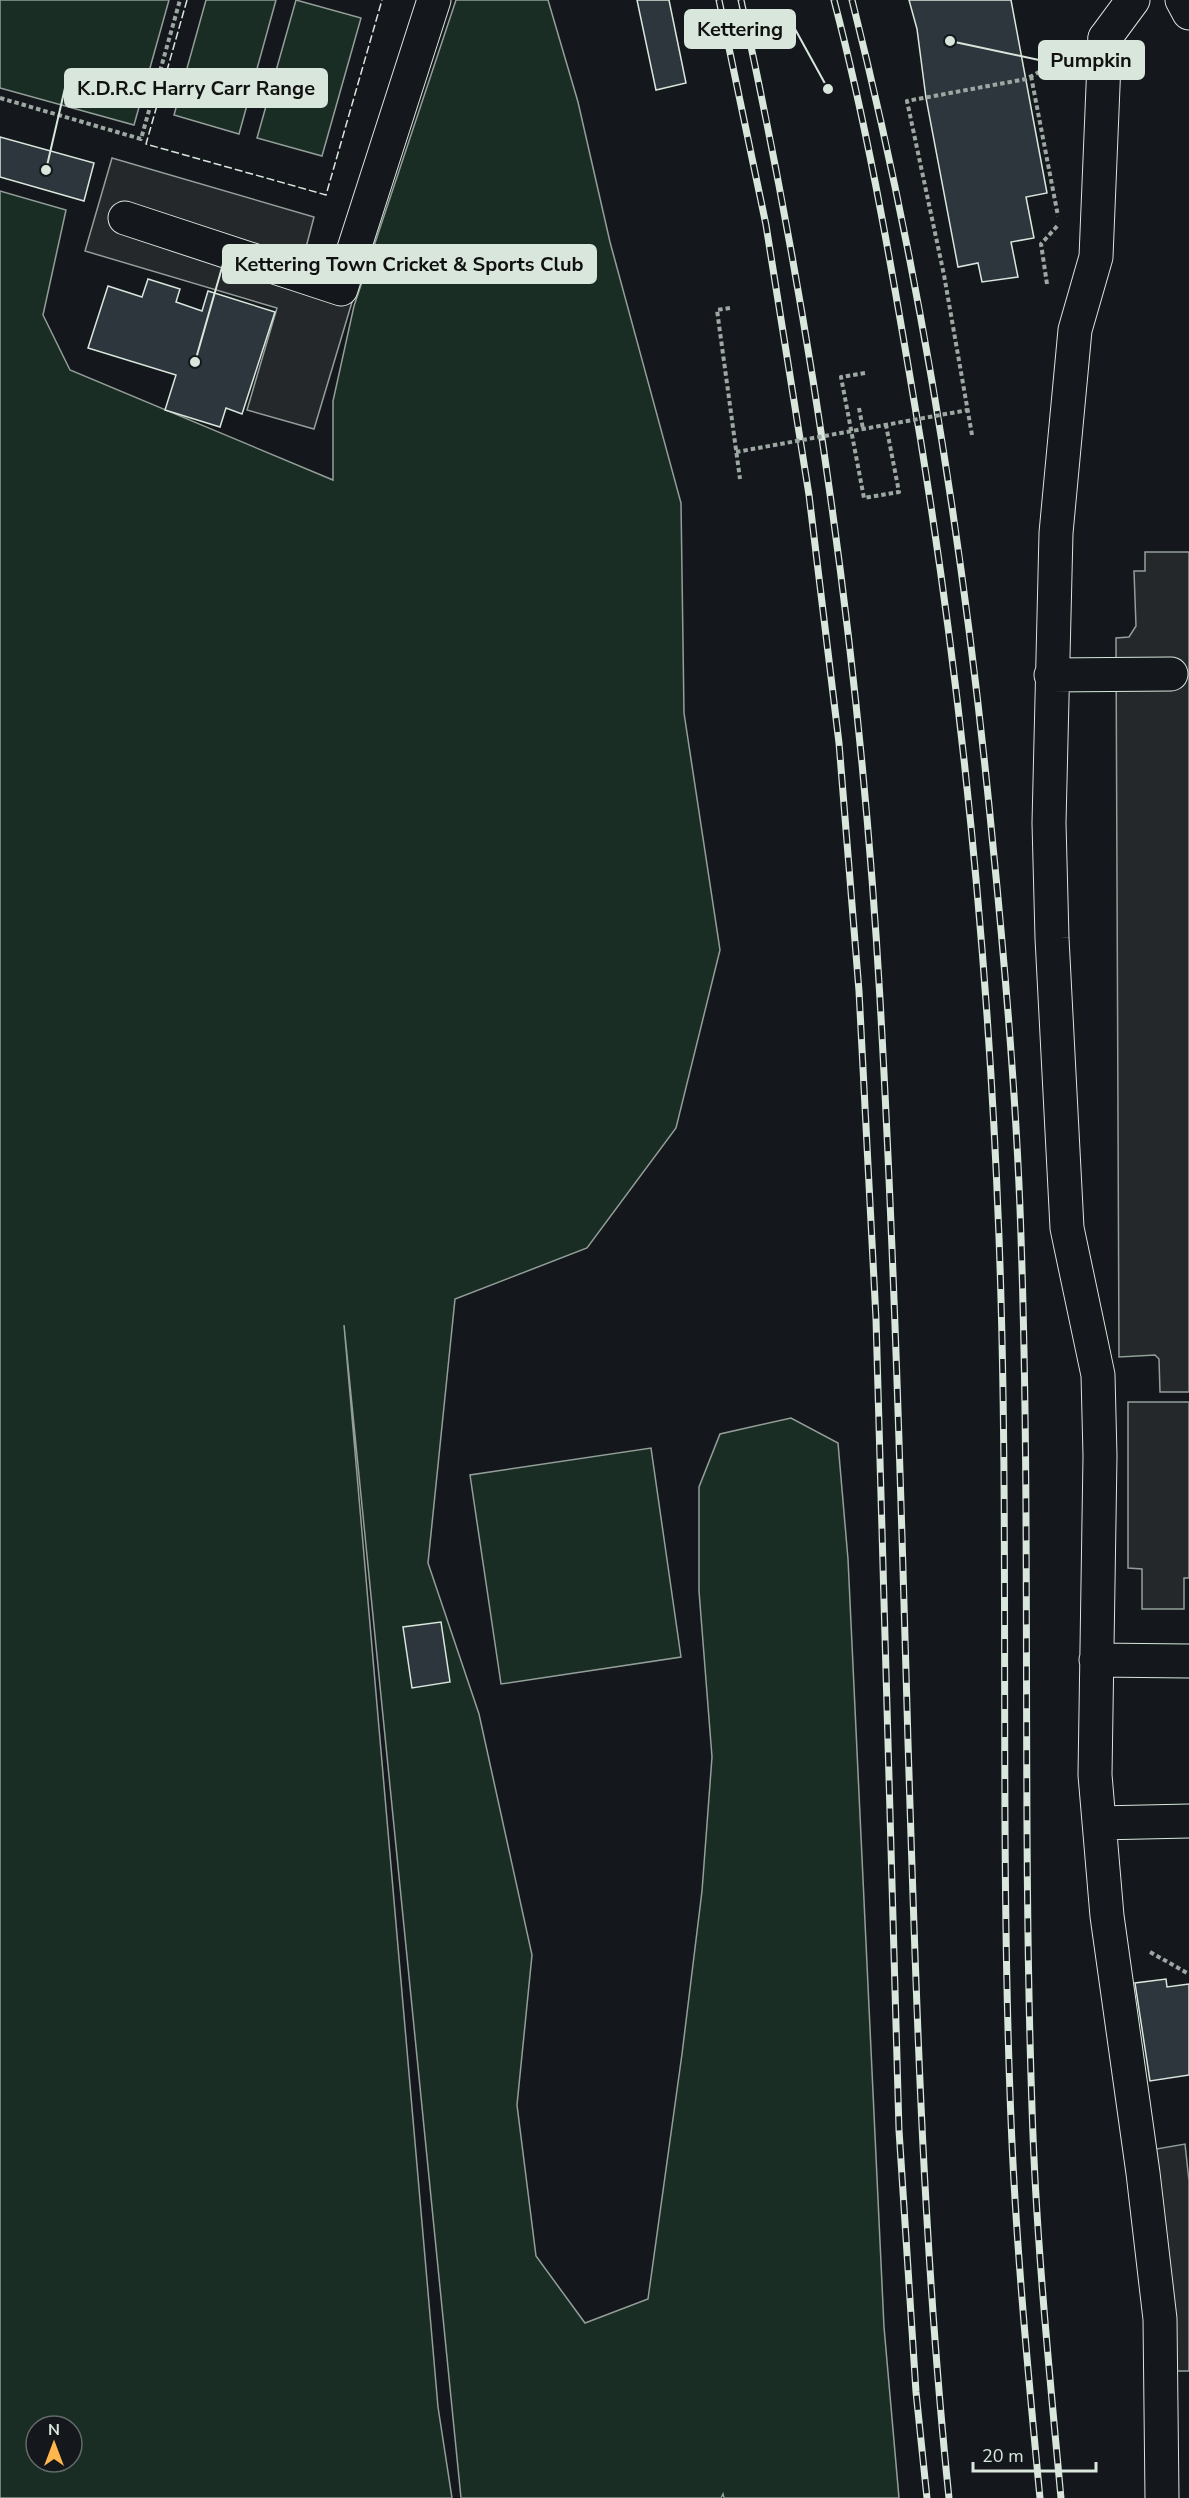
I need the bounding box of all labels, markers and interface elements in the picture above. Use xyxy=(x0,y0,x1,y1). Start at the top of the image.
callout: Kettering xyxy=(685,10,795,48)
text: Kettering xyxy=(697,16,783,43)
callout: Pumpkin xyxy=(1039,41,1144,79)
text: Pumpkin xyxy=(1050,47,1132,74)
callout: K.D.R.C Harry Carr Range xyxy=(65,69,327,107)
text: K.D.R.C Harry Carr Range xyxy=(77,75,315,102)
callout: Kettering Town Cricket & Sports Club xyxy=(223,245,596,283)
text: Kettering Town Cricket & Sports Club xyxy=(234,251,584,278)
north arrow xyxy=(24,2414,84,2474)
text: N xyxy=(48,2419,60,2441)
scale bar xyxy=(973,2435,1096,2473)
text: 20 m xyxy=(982,2444,1024,2468)

